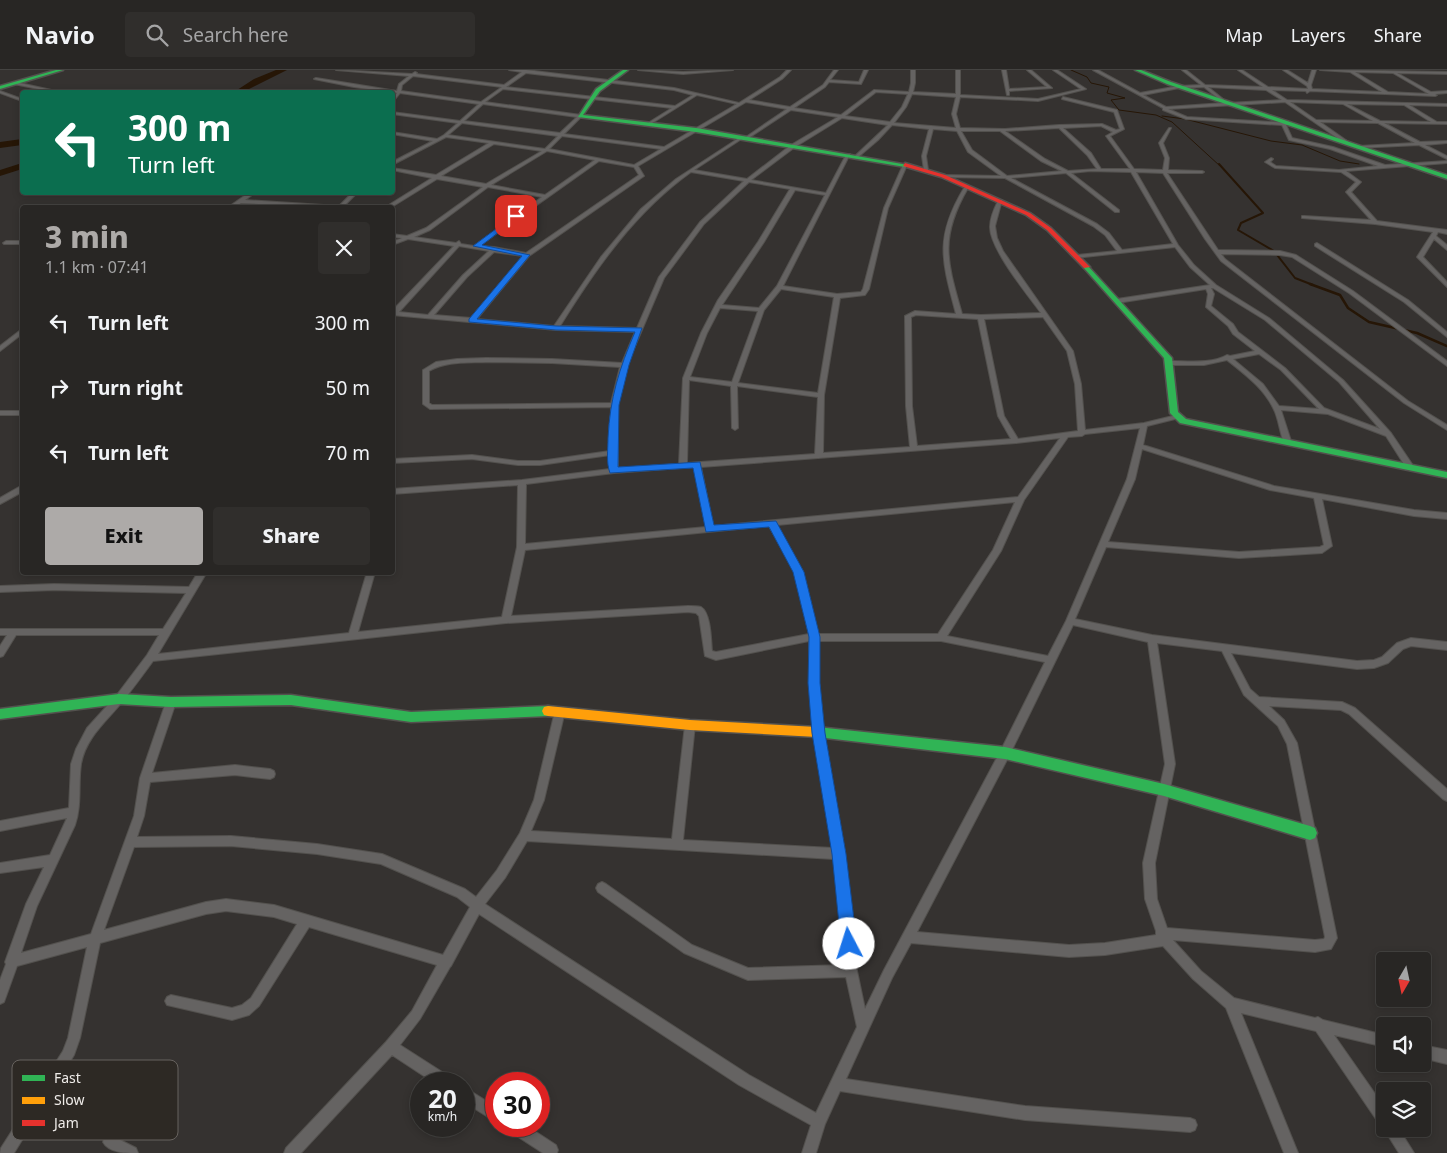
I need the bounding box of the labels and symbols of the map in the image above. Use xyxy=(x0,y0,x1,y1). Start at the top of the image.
pin xyxy=(495,195,537,237)
position arrow xyxy=(822,917,874,969)
north arrow xyxy=(1376,952,1431,1008)
legend xyxy=(12,1060,178,1140)
text: Fast xyxy=(54,1068,81,1087)
speed limit sign: 30 xyxy=(485,1072,550,1137)
text: Slow xyxy=(54,1090,85,1109)
text: Jam xyxy=(52,1113,79,1132)

